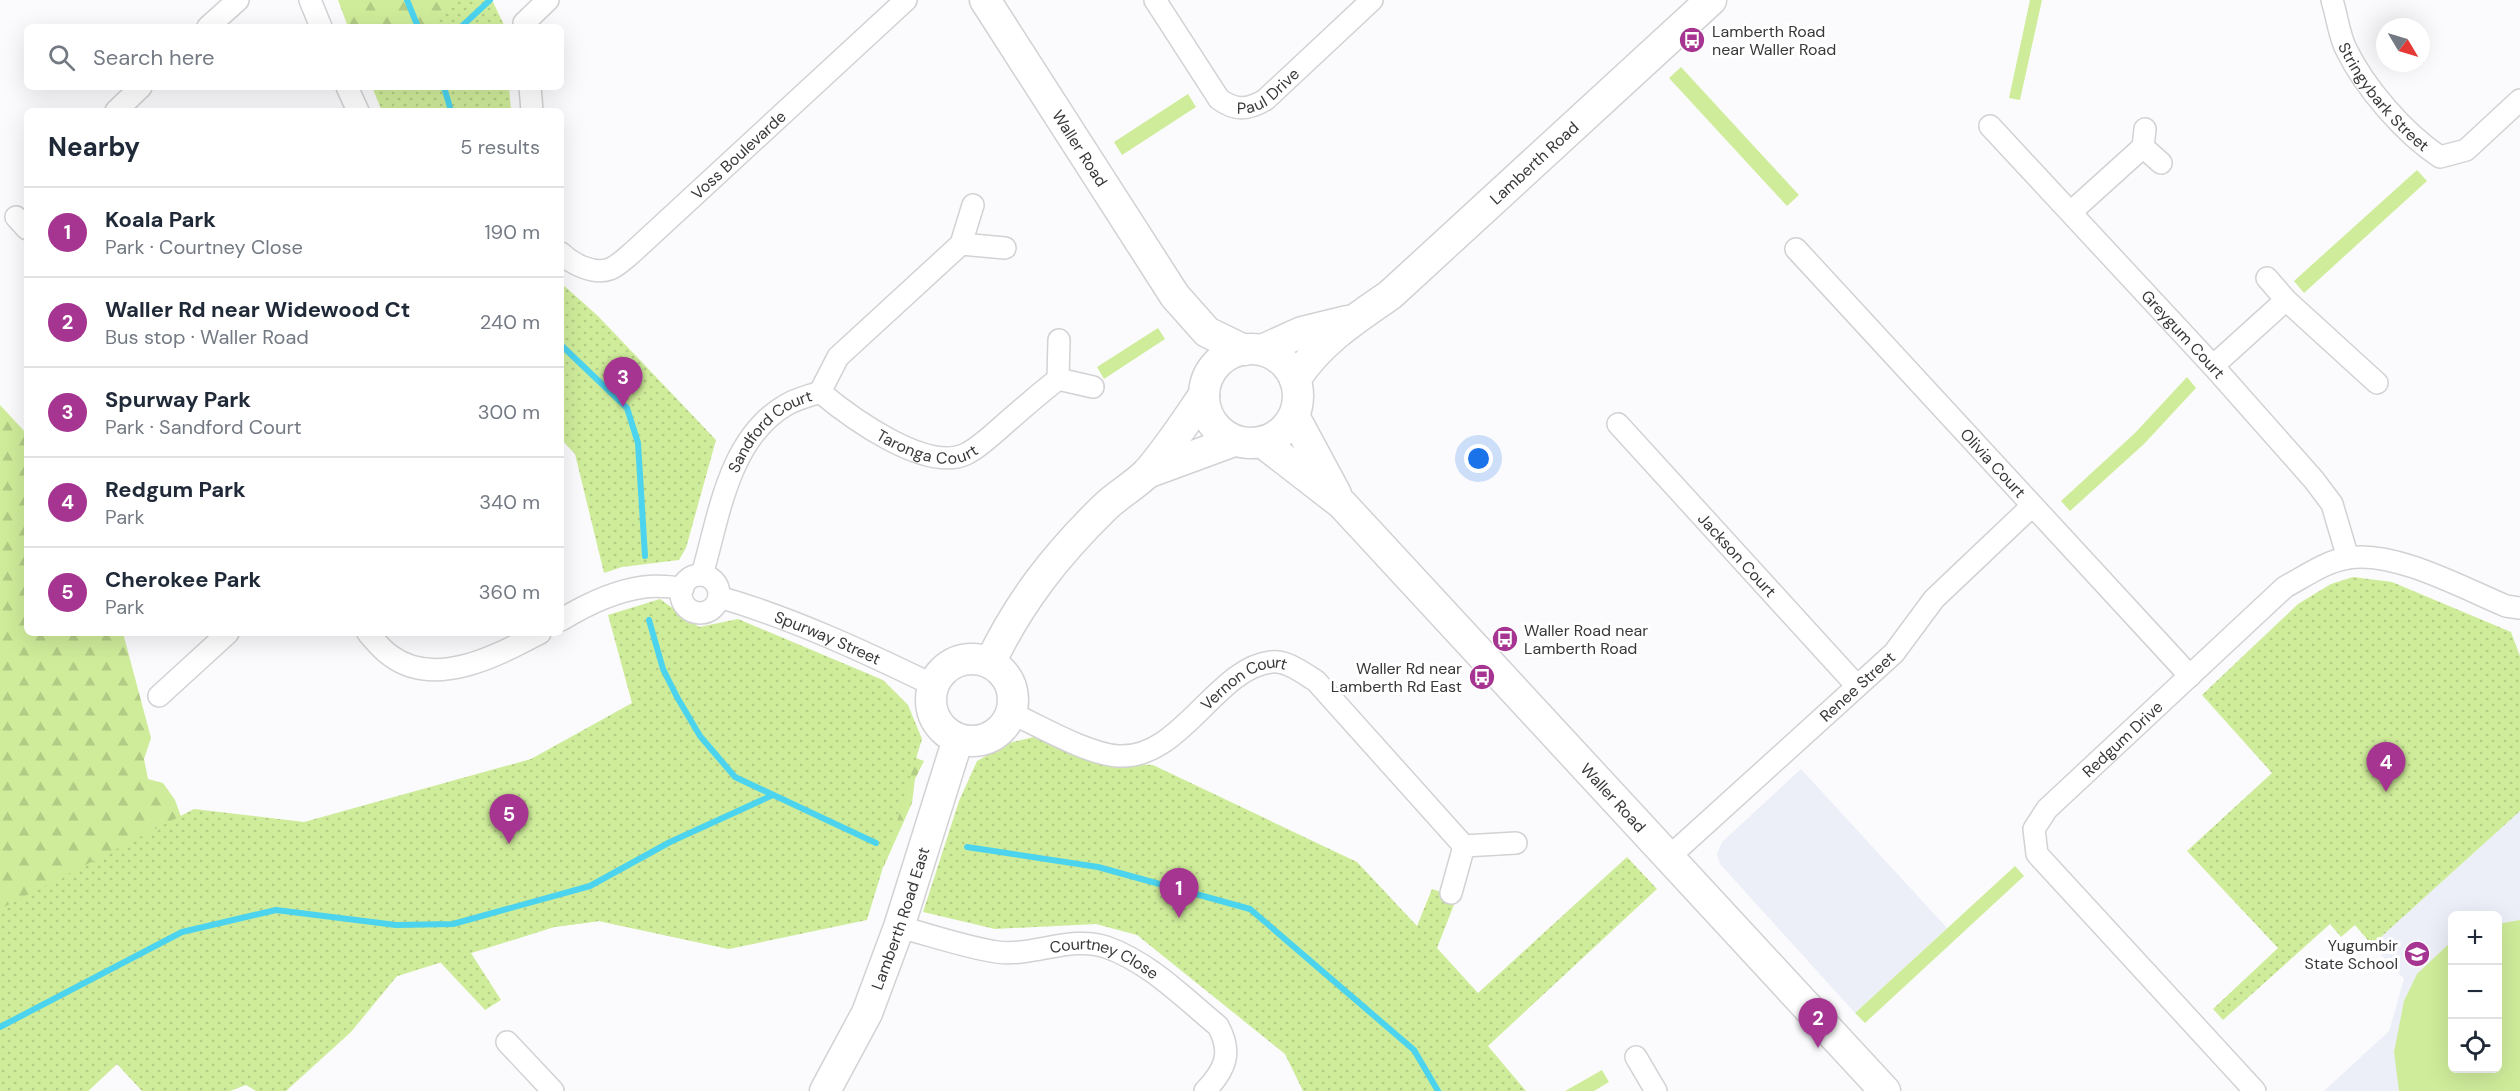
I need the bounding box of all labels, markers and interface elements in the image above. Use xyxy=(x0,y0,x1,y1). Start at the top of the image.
north arrow xyxy=(2376,18,2430,72)
place label: Lamberth Road near Waller Road xyxy=(1712,21,1836,60)
search box xyxy=(24,24,564,90)
bus stop icon: Lamberth Road near Waller Road xyxy=(1677,25,1707,55)
street label: Stringybark Street xyxy=(2334,39,2434,156)
icon: search xyxy=(45,41,78,74)
text: Search here xyxy=(93,43,214,72)
street label: Paul Drive xyxy=(1237,63,1303,118)
street label: Voss Boulevarde xyxy=(686,106,790,204)
street label: Waller Road xyxy=(1048,106,1112,190)
street label: Lamberth Road xyxy=(1485,117,1583,209)
text: Nearby xyxy=(48,130,140,164)
text: 5 results xyxy=(460,134,540,160)
text: Koala Park xyxy=(105,205,216,234)
text: 1 xyxy=(64,219,71,245)
text: 190 m xyxy=(484,219,540,245)
text: Park · Courtney Close xyxy=(105,234,303,260)
street label: Greygum Court xyxy=(2137,285,2230,383)
text: Waller Rd near Widewood Ct xyxy=(105,295,410,324)
text: 2 xyxy=(62,309,73,335)
text: 240 m xyxy=(480,309,540,335)
text: Bus stop · Waller Road xyxy=(105,324,309,350)
pin: 3 xyxy=(604,358,642,407)
text: Spurway Park xyxy=(105,385,251,414)
street label: Sandford Court xyxy=(723,385,815,476)
text: 3 xyxy=(61,399,74,425)
text: 300 m xyxy=(478,399,540,425)
text: Park · Sandford Court xyxy=(105,414,302,440)
street label: Taronga Court xyxy=(873,424,982,469)
street label: Olivia Court xyxy=(1956,424,2031,502)
your location xyxy=(1464,444,1493,473)
text: Redgum Park xyxy=(105,475,246,504)
text: 4 xyxy=(61,489,74,515)
text: 340 m xyxy=(479,489,540,515)
text: Park xyxy=(105,504,145,530)
street label: Jackson Court xyxy=(1694,508,1781,601)
text: Cherokee Park xyxy=(105,565,261,594)
text: 5 xyxy=(61,579,74,605)
text: 360 m xyxy=(479,579,540,605)
text: Park xyxy=(105,594,145,620)
street label: Spurway Street xyxy=(772,606,884,669)
place label: Waller Road near Lamberth Road xyxy=(1524,620,1648,659)
bus stop icon: Waller Road near Lamberth Road xyxy=(1490,624,1520,654)
street label: Renee Street xyxy=(1815,647,1899,726)
street label: Vernon Court xyxy=(1196,651,1290,714)
place label: Waller Rd near Lamberth Rd East xyxy=(1331,658,1462,697)
bus stop icon: Waller Rd near Lamberth Rd East xyxy=(1467,662,1497,692)
street label: Redgum Drive xyxy=(2078,696,2167,781)
pin: 4 xyxy=(2366,742,2406,792)
street label: Waller Road xyxy=(1576,758,1651,837)
pin: 5 xyxy=(490,794,528,844)
street label: Lamberth Road East xyxy=(866,844,934,993)
pin: 1 xyxy=(1160,868,1198,918)
map controls xyxy=(2448,911,2502,1073)
button: + xyxy=(2448,911,2502,965)
street label: Courtney Close xyxy=(1048,933,1163,984)
place label: Yugumbir State School xyxy=(2304,935,2398,974)
school or university icon: Yugumbir State School xyxy=(2402,939,2432,969)
button: − xyxy=(2448,965,2502,1019)
pin: 2 xyxy=(1798,998,1838,1048)
button: locate xyxy=(2448,1019,2502,1073)

